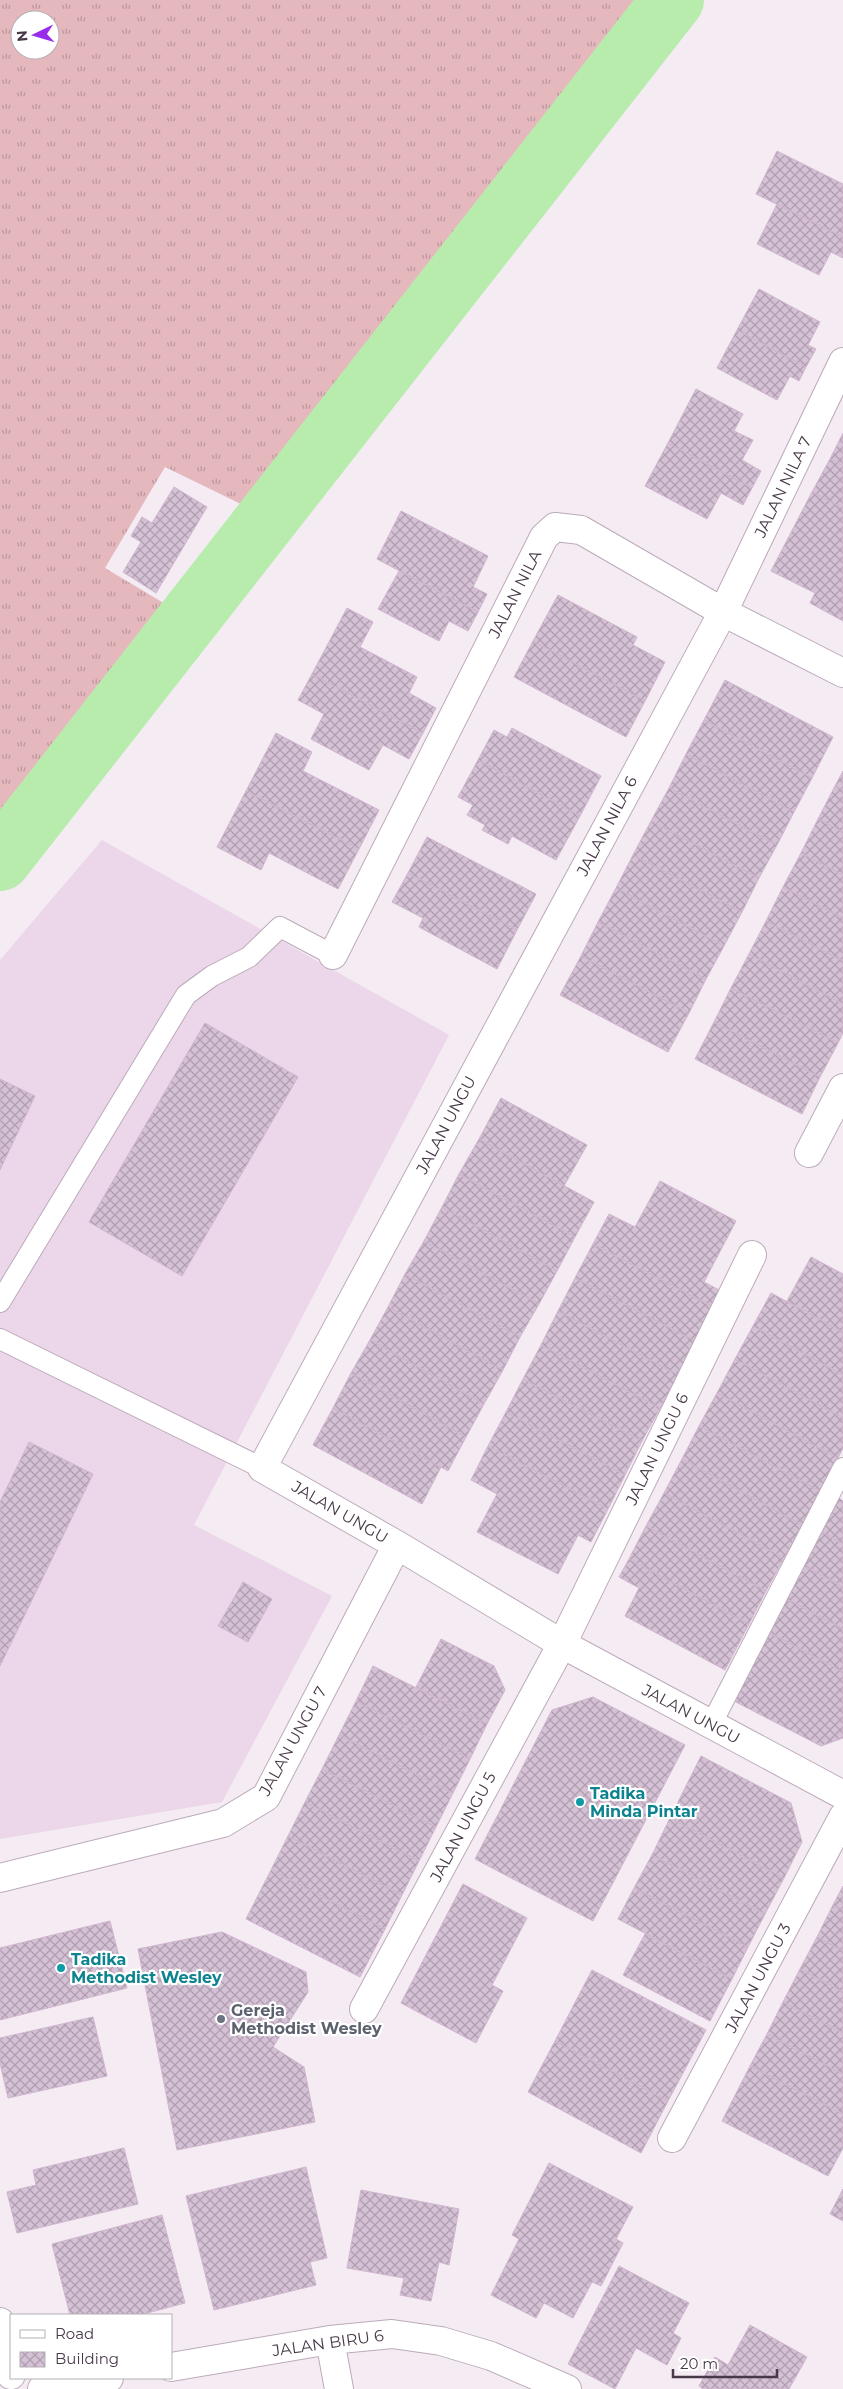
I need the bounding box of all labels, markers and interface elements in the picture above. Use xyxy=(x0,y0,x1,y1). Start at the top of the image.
north arrow xyxy=(10,10,60,60)
text: N xyxy=(13,30,32,43)
street label: JALAN NILA 7 xyxy=(750,434,816,541)
street label: JALAN NILA xyxy=(484,546,546,642)
street label: JALAN NILA 6 xyxy=(572,773,641,880)
street label: JALAN UNGU xyxy=(412,1073,480,1178)
street label: JALAN UNGU 6 xyxy=(621,1390,692,1509)
street label: JALAN UNGU xyxy=(288,1476,392,1547)
street label: JALAN UNGU xyxy=(638,1680,743,1748)
street label: JALAN UNGU 7 xyxy=(255,1683,331,1800)
street label: JALAN UNGU 5 xyxy=(426,1769,500,1886)
place label: Tadika Minda Pintar xyxy=(590,1784,698,1821)
marker: Tadika Minda Pintar xyxy=(574,1796,586,1808)
street label: JALAN UNGU 3 xyxy=(721,1920,795,2037)
place label: Tadika Methodist Wesley xyxy=(71,1950,222,1987)
marker: Tadika Methodist Wesley xyxy=(55,1962,67,1974)
place label: Gereja Methodist Wesley xyxy=(231,2001,382,2038)
marker: Gereja Methodist Wesley xyxy=(215,2013,227,2025)
legend xyxy=(10,2314,172,2379)
text: Road xyxy=(55,2324,94,2343)
street label: JALAN BIRU 6 xyxy=(270,2326,385,2360)
scale bar xyxy=(673,2346,777,2378)
text: Building xyxy=(55,2349,119,2368)
text: 20 m xyxy=(680,2354,718,2373)

